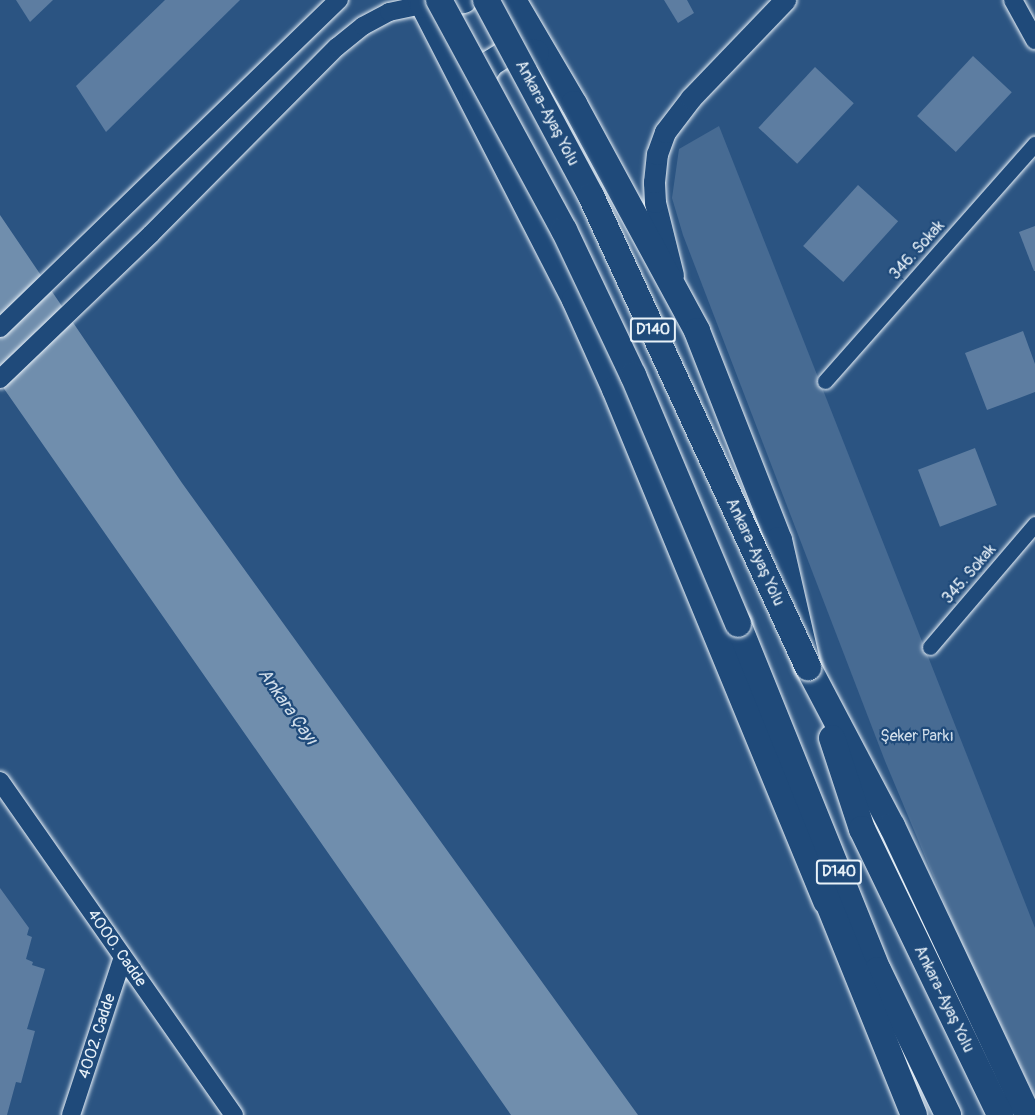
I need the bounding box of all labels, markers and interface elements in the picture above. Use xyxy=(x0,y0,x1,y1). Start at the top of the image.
street label: Ankara-Ayaş Yolu xyxy=(511,57,583,169)
street label: 346. Sokak xyxy=(885,216,949,284)
road number: D140 xyxy=(629,318,677,342)
street label: Ankara-Ayaş Yolu xyxy=(722,495,788,609)
street label: 345. Sokak xyxy=(938,540,1000,608)
water label: Ankara Çayı xyxy=(253,665,321,749)
park label: Şeker Parkı xyxy=(880,726,954,746)
road number: D140 xyxy=(815,860,863,884)
street label: 4000. Cadde xyxy=(83,906,151,990)
street label: Ankara-Ayaş Yolu xyxy=(910,942,978,1056)
street label: 4002. Cadde xyxy=(74,991,120,1081)

